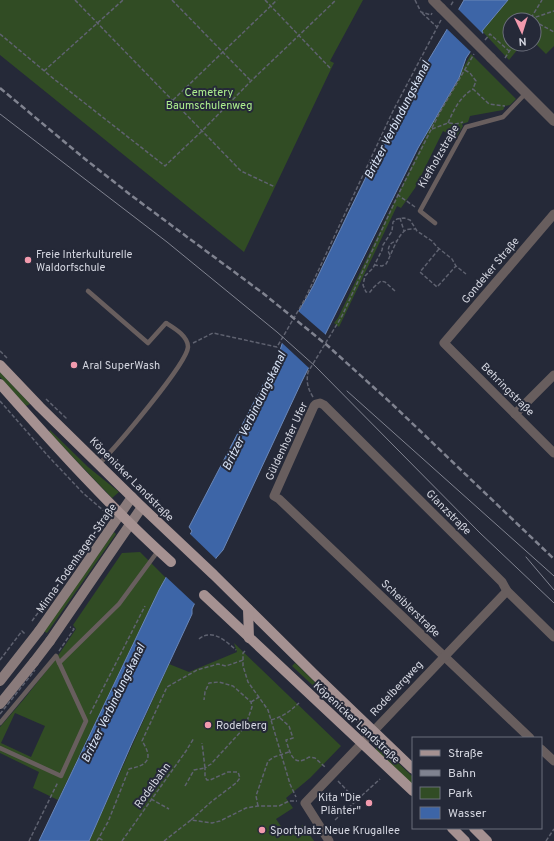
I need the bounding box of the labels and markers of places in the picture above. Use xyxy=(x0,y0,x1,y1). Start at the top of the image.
place label: Freie Interkulturelle Waldorfschule xyxy=(36,248,133,275)
marker: Freie Interkulturelle Waldorfschule xyxy=(23,255,33,265)
place label: Aral SuperWash xyxy=(82,359,160,373)
marker: Aral SuperWash xyxy=(69,360,79,370)
place label: Rodelberg xyxy=(216,719,267,733)
marker: Rodelberg xyxy=(203,720,213,730)
place label: Kita "Die Plänter" xyxy=(318,791,361,818)
marker: Kita "Die Plänter" xyxy=(364,798,374,808)
place label: Sportplatz Neue Krugallee xyxy=(270,824,400,838)
marker: Sportplatz Neue Krugallee xyxy=(257,825,267,835)

